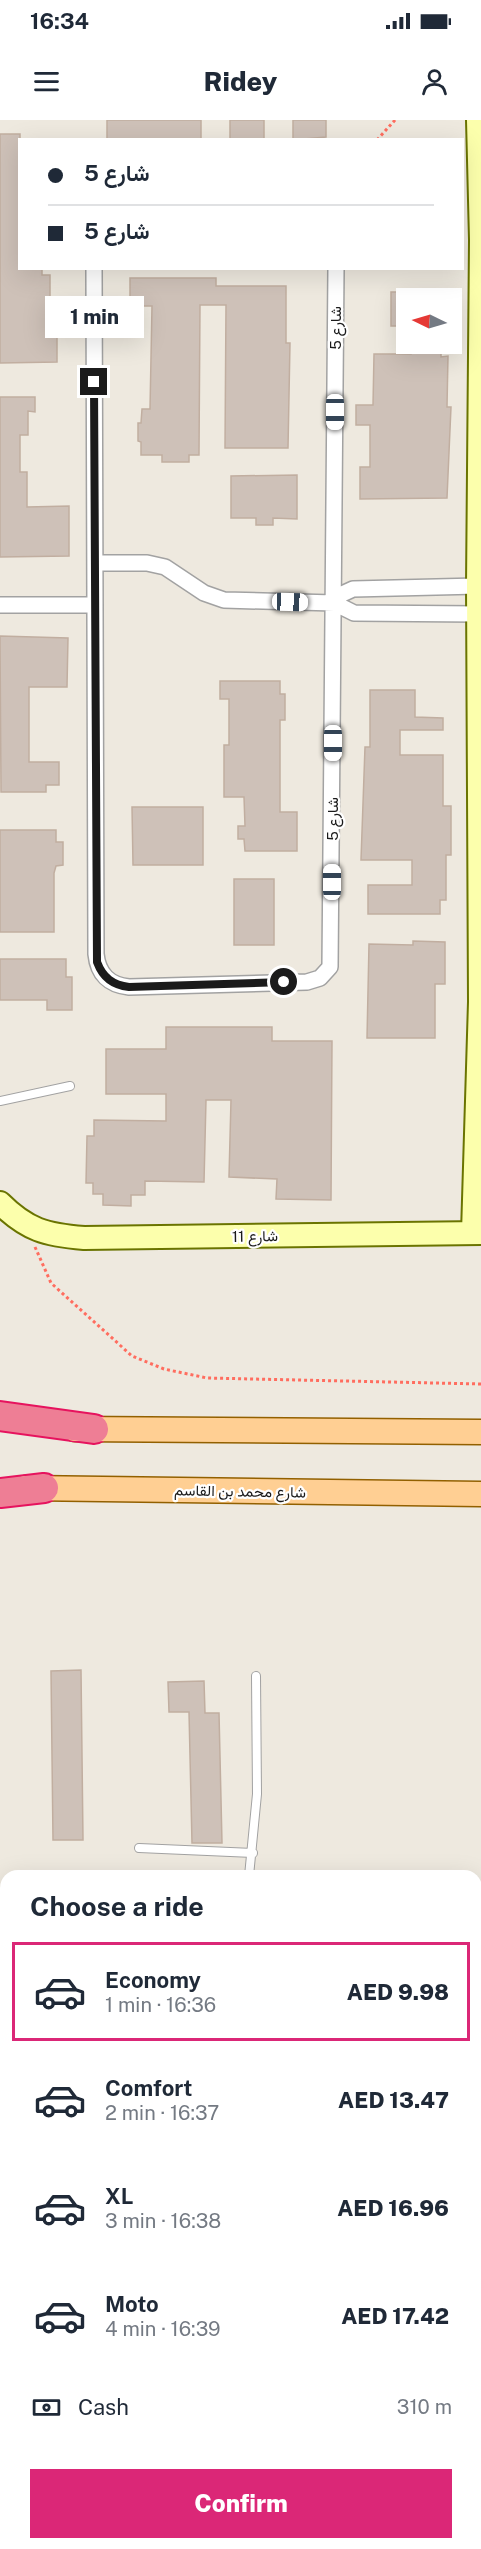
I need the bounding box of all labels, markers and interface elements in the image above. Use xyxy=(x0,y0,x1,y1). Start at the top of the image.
text: 16:34 xyxy=(30,8,89,34)
icon: menu xyxy=(30,65,63,98)
text: Ridey xyxy=(204,65,277,97)
icon: person xyxy=(418,65,451,98)
text: شارع 5 xyxy=(84,160,149,186)
text: شارع 5 xyxy=(84,218,149,244)
north arrow xyxy=(396,288,462,354)
map controls xyxy=(396,288,462,354)
callout: 1 min xyxy=(44,295,144,337)
text: 1 min xyxy=(70,305,119,329)
street label: شارع 5 xyxy=(327,306,347,350)
route end xyxy=(80,368,107,395)
car xyxy=(326,394,344,430)
car xyxy=(272,592,308,612)
car xyxy=(324,725,342,761)
street label: شارع 5 xyxy=(324,797,344,841)
car xyxy=(323,864,341,900)
route start xyxy=(270,968,297,995)
street label: شارع 11 xyxy=(232,1227,278,1248)
street label: شارع محمد بن القاسم xyxy=(174,1481,306,1504)
text: Choose a ride xyxy=(30,1890,204,1922)
icon: car xyxy=(33,1965,87,2019)
text: Economy xyxy=(105,1967,201,1993)
text: AED 9.98 xyxy=(347,1979,449,2005)
text: 1 min · 16:36 xyxy=(105,1993,216,2017)
icon: car xyxy=(33,2073,87,2127)
text: Comfort xyxy=(105,2075,192,2101)
text: AED 13.47 xyxy=(338,2087,449,2113)
text: 2 min · 16:37 xyxy=(105,2101,219,2125)
icon: car xyxy=(33,2181,87,2235)
text: XL xyxy=(105,2183,133,2209)
text: AED 16.96 xyxy=(337,2195,449,2221)
text: 3 min · 16:38 xyxy=(105,2209,221,2233)
icon: car xyxy=(33,2289,87,2343)
text: Moto xyxy=(105,2291,159,2317)
text: AED 17.42 xyxy=(341,2303,449,2329)
text: 4 min · 16:39 xyxy=(105,2317,221,2341)
icon: cash xyxy=(30,2391,63,2424)
text: Cash xyxy=(78,2394,129,2420)
text: 310 m xyxy=(397,2395,452,2419)
button: Confirm xyxy=(30,2469,452,2538)

